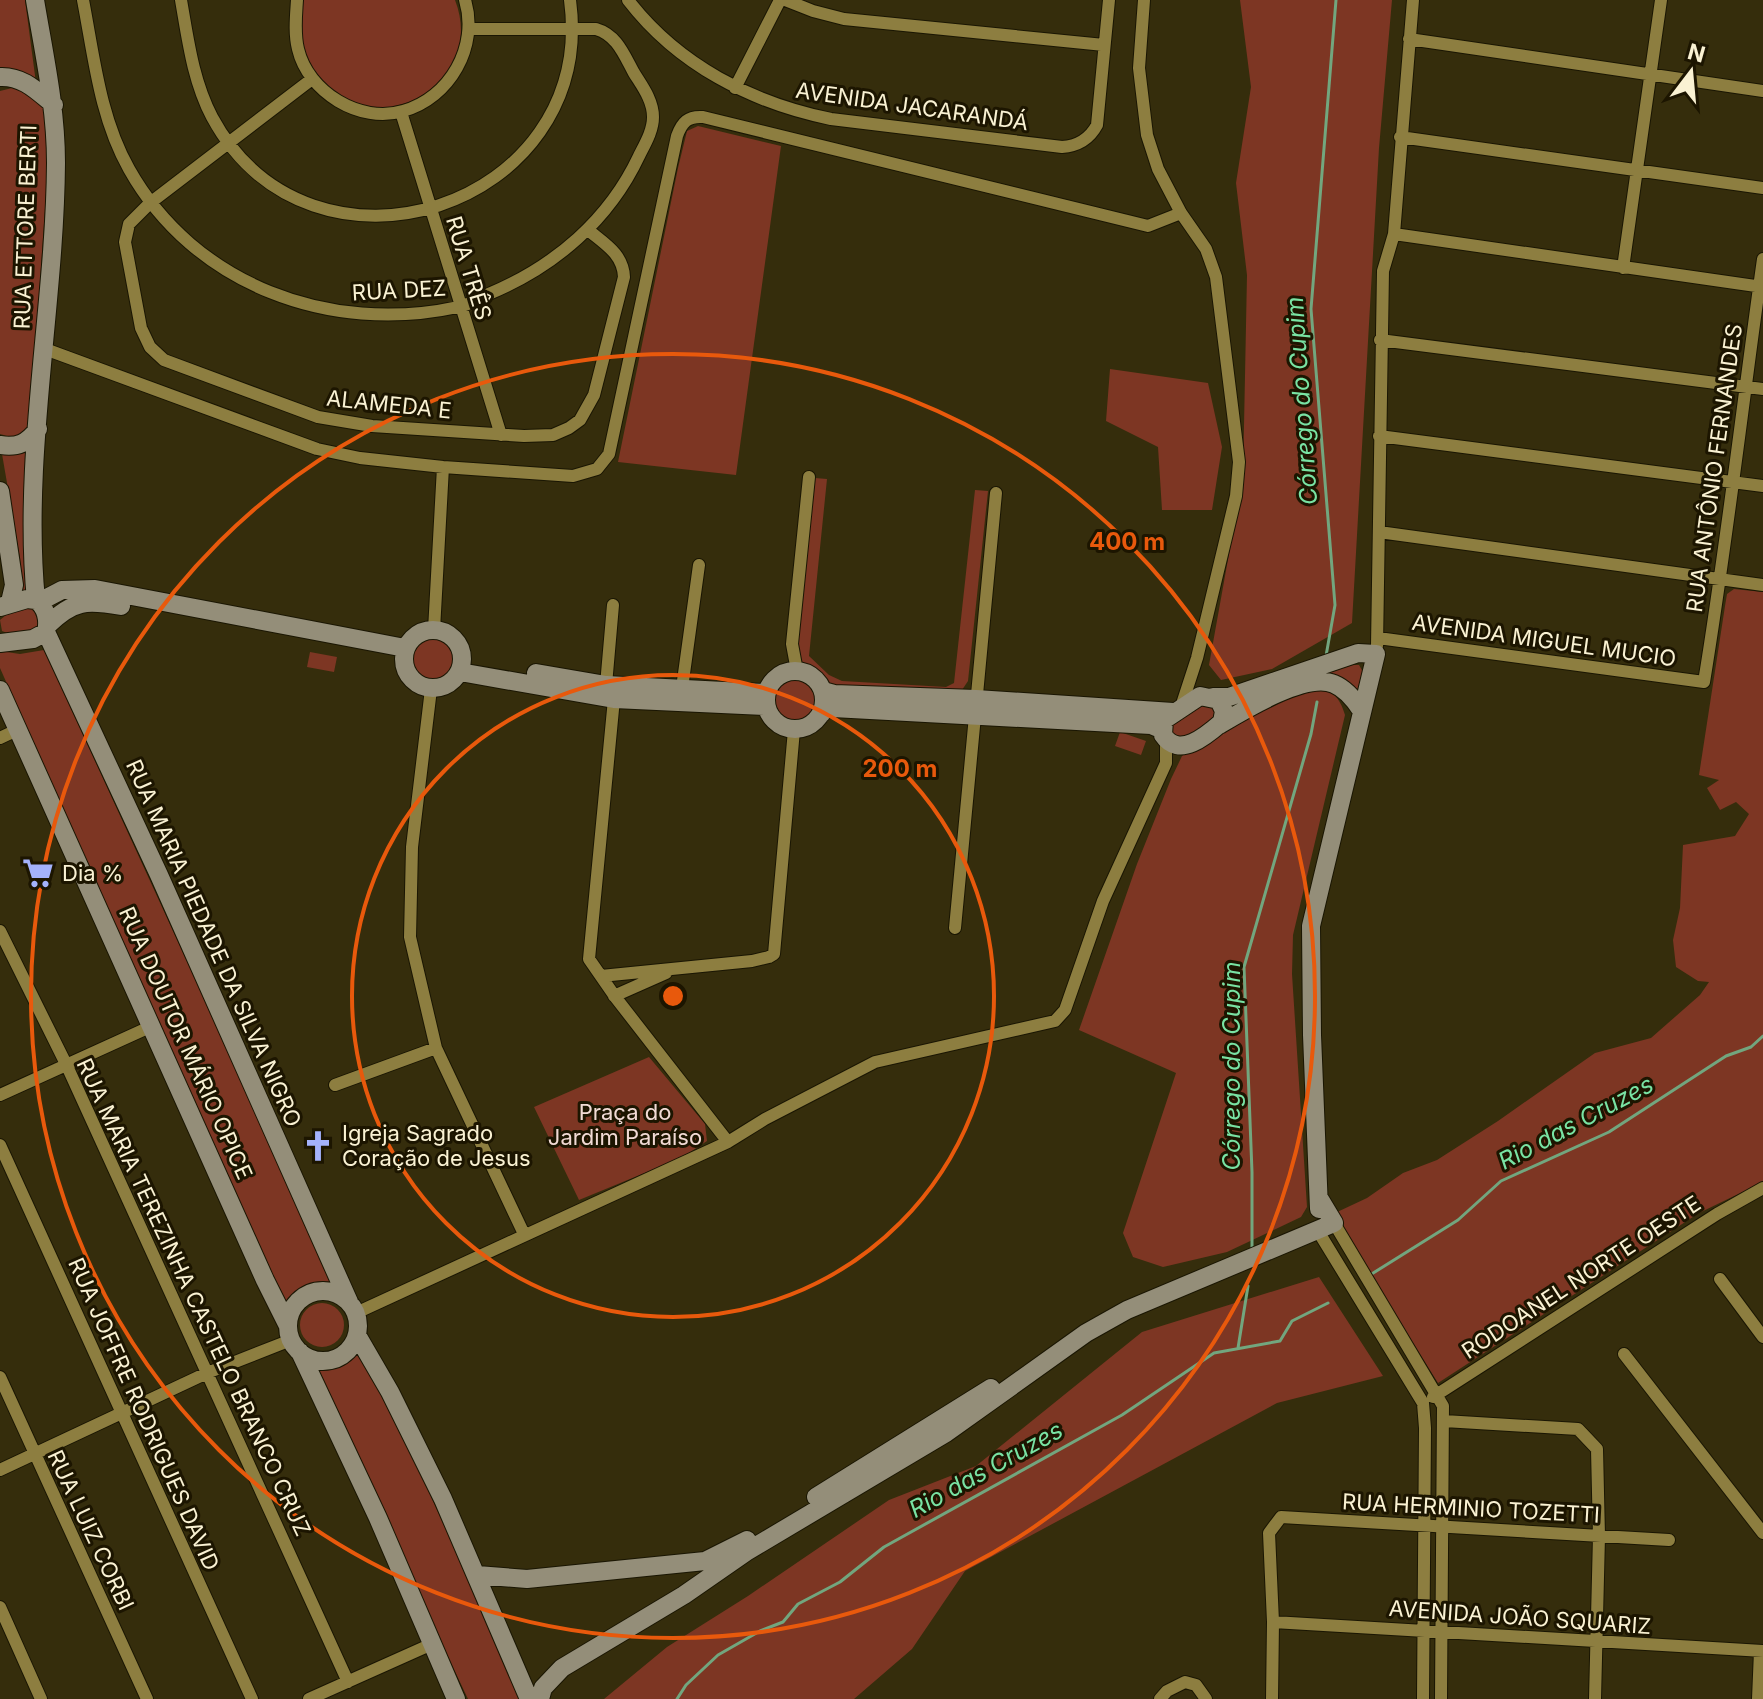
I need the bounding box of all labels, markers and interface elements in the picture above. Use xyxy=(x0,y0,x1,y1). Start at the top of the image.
north arrow xyxy=(1651,32,1731,112)
text: N xyxy=(1685,38,1708,68)
street label: AVENIDA JACARANDÁ xyxy=(794,77,1030,135)
street label: RUA ETTORE BERTI xyxy=(8,124,42,330)
street label: RUA TRÊS xyxy=(441,213,497,323)
street label: RUA DEZ xyxy=(351,275,447,305)
water label: Córrego do Cupim xyxy=(1280,296,1323,506)
street label: RUA ANTÔNIO FERNANDES xyxy=(1681,322,1747,614)
street label: ALAMEDA E xyxy=(325,385,453,423)
text: 400 m xyxy=(1089,527,1165,556)
street label: AVENIDA MIGUEL MUCIO xyxy=(1410,609,1678,671)
text: 200 m xyxy=(862,754,938,783)
street label: RUA MARIA PIEDADE DA SILVA NIGRO xyxy=(121,755,307,1131)
supermarket icon: Dia % xyxy=(21,856,55,890)
place label: Dia % xyxy=(62,860,123,886)
street label: RUA DOUTOR MÁRIO OPICE xyxy=(114,903,258,1183)
water label: Córrego do Cupim xyxy=(1217,962,1246,1170)
centre of rings xyxy=(659,982,687,1010)
street label: RUA MARIA TEREZINHA CASTELO BRANCO CRUZ xyxy=(72,1054,316,1540)
water label: Rio das Cruzes xyxy=(1493,1070,1658,1176)
park label: Praça do Jardim Paraíso xyxy=(548,1099,702,1150)
place label: Igreja Sagrado Coração de Jesus xyxy=(342,1120,531,1171)
church icon: Igreja Sagrado Coração de Jesus xyxy=(301,1129,335,1163)
street label: RODOANEL NORTE OESTE xyxy=(1457,1190,1705,1364)
street label: RUA JOFFRE RODRIGUES DAVID xyxy=(63,1254,225,1574)
water label: Rio das Cruzes xyxy=(904,1415,1068,1524)
street label: RUA LUIZ CORBI xyxy=(43,1446,139,1614)
street label: RUA HERMINIO TOZETTI xyxy=(1341,1488,1601,1528)
street label: AVENIDA JOÃO SQUARIZ xyxy=(1388,1595,1652,1639)

